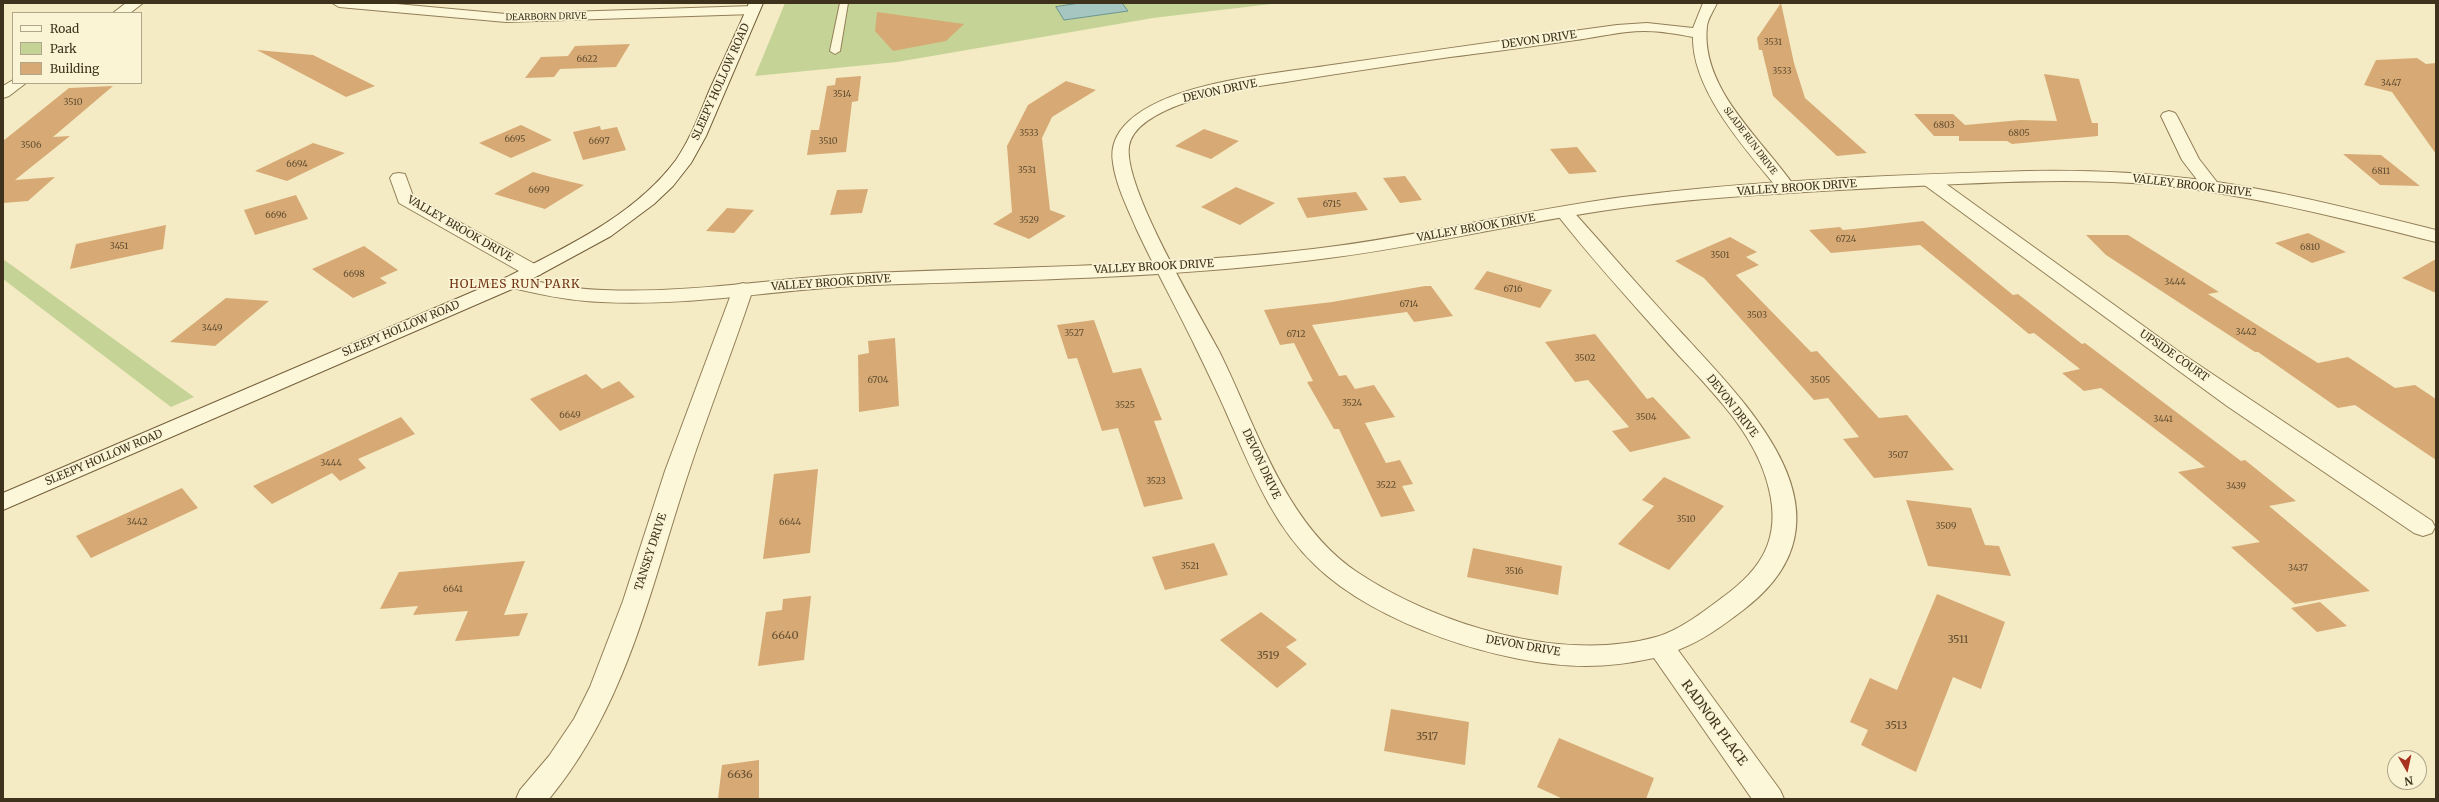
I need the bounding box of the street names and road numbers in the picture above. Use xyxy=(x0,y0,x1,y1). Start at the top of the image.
street label: DEARBORN DRIVE xyxy=(505,11,587,23)
street label: SLEEPY HOLLOW ROAD xyxy=(689,22,753,142)
street label: DEVON DRIVE xyxy=(1501,28,1577,52)
street label: DEVON DRIVE xyxy=(1182,77,1258,105)
street label: SLADE RUN DRIVE xyxy=(1721,105,1779,177)
street label: VALLEY BROOK DRIVE xyxy=(2132,172,2252,200)
street label: VALLEY BROOK DRIVE xyxy=(1737,177,1857,199)
street label: VALLEY BROOK DRIVE xyxy=(405,193,515,265)
street label: VALLEY BROOK DRIVE xyxy=(1416,211,1536,245)
street label: VALLEY BROOK DRIVE xyxy=(1094,257,1214,277)
street label: VALLEY BROOK DRIVE xyxy=(771,272,891,294)
street label: SLEEPY HOLLOW ROAD xyxy=(340,298,462,360)
street label: UPSIDE COURT xyxy=(2137,327,2211,385)
street label: DEVON DRIVE xyxy=(1704,372,1760,440)
street label: SLEEPY HOLLOW ROAD xyxy=(43,427,165,489)
street label: DEVON DRIVE xyxy=(1239,427,1283,501)
street label: TANSEY DRIVE xyxy=(632,512,670,592)
street label: DEVON DRIVE xyxy=(1485,633,1561,659)
street label: RADNOR PLACE xyxy=(1678,677,1750,769)

